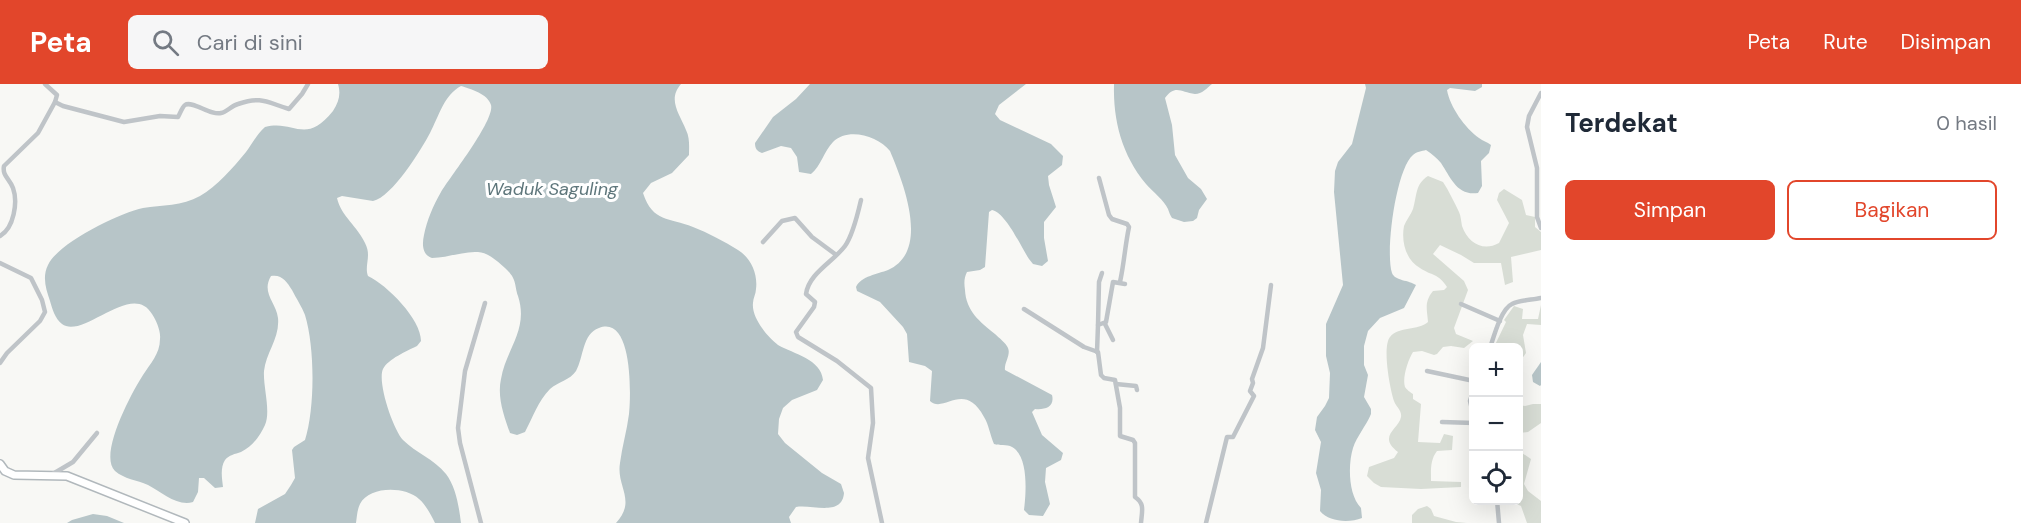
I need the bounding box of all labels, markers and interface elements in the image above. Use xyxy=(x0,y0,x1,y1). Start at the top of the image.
search box xyxy=(128,15,548,69)
text: Peta xyxy=(30,24,92,61)
icon: search xyxy=(149,26,182,59)
text: Cari di sini xyxy=(197,28,303,57)
text: Peta xyxy=(1747,28,1790,56)
text: Rute xyxy=(1823,28,1868,56)
text: Disimpan xyxy=(1901,28,1991,56)
text: Terdekat xyxy=(1565,106,1678,140)
text: 0 hasil xyxy=(1936,110,1997,136)
water label: Waduk Saguling xyxy=(486,177,619,201)
button: Simpan xyxy=(1565,180,1775,240)
button: Bagikan xyxy=(1787,180,1997,240)
map controls xyxy=(1469,343,1523,505)
button: + xyxy=(1469,343,1523,397)
button: − xyxy=(1469,397,1523,451)
button: locate xyxy=(1469,451,1523,505)

